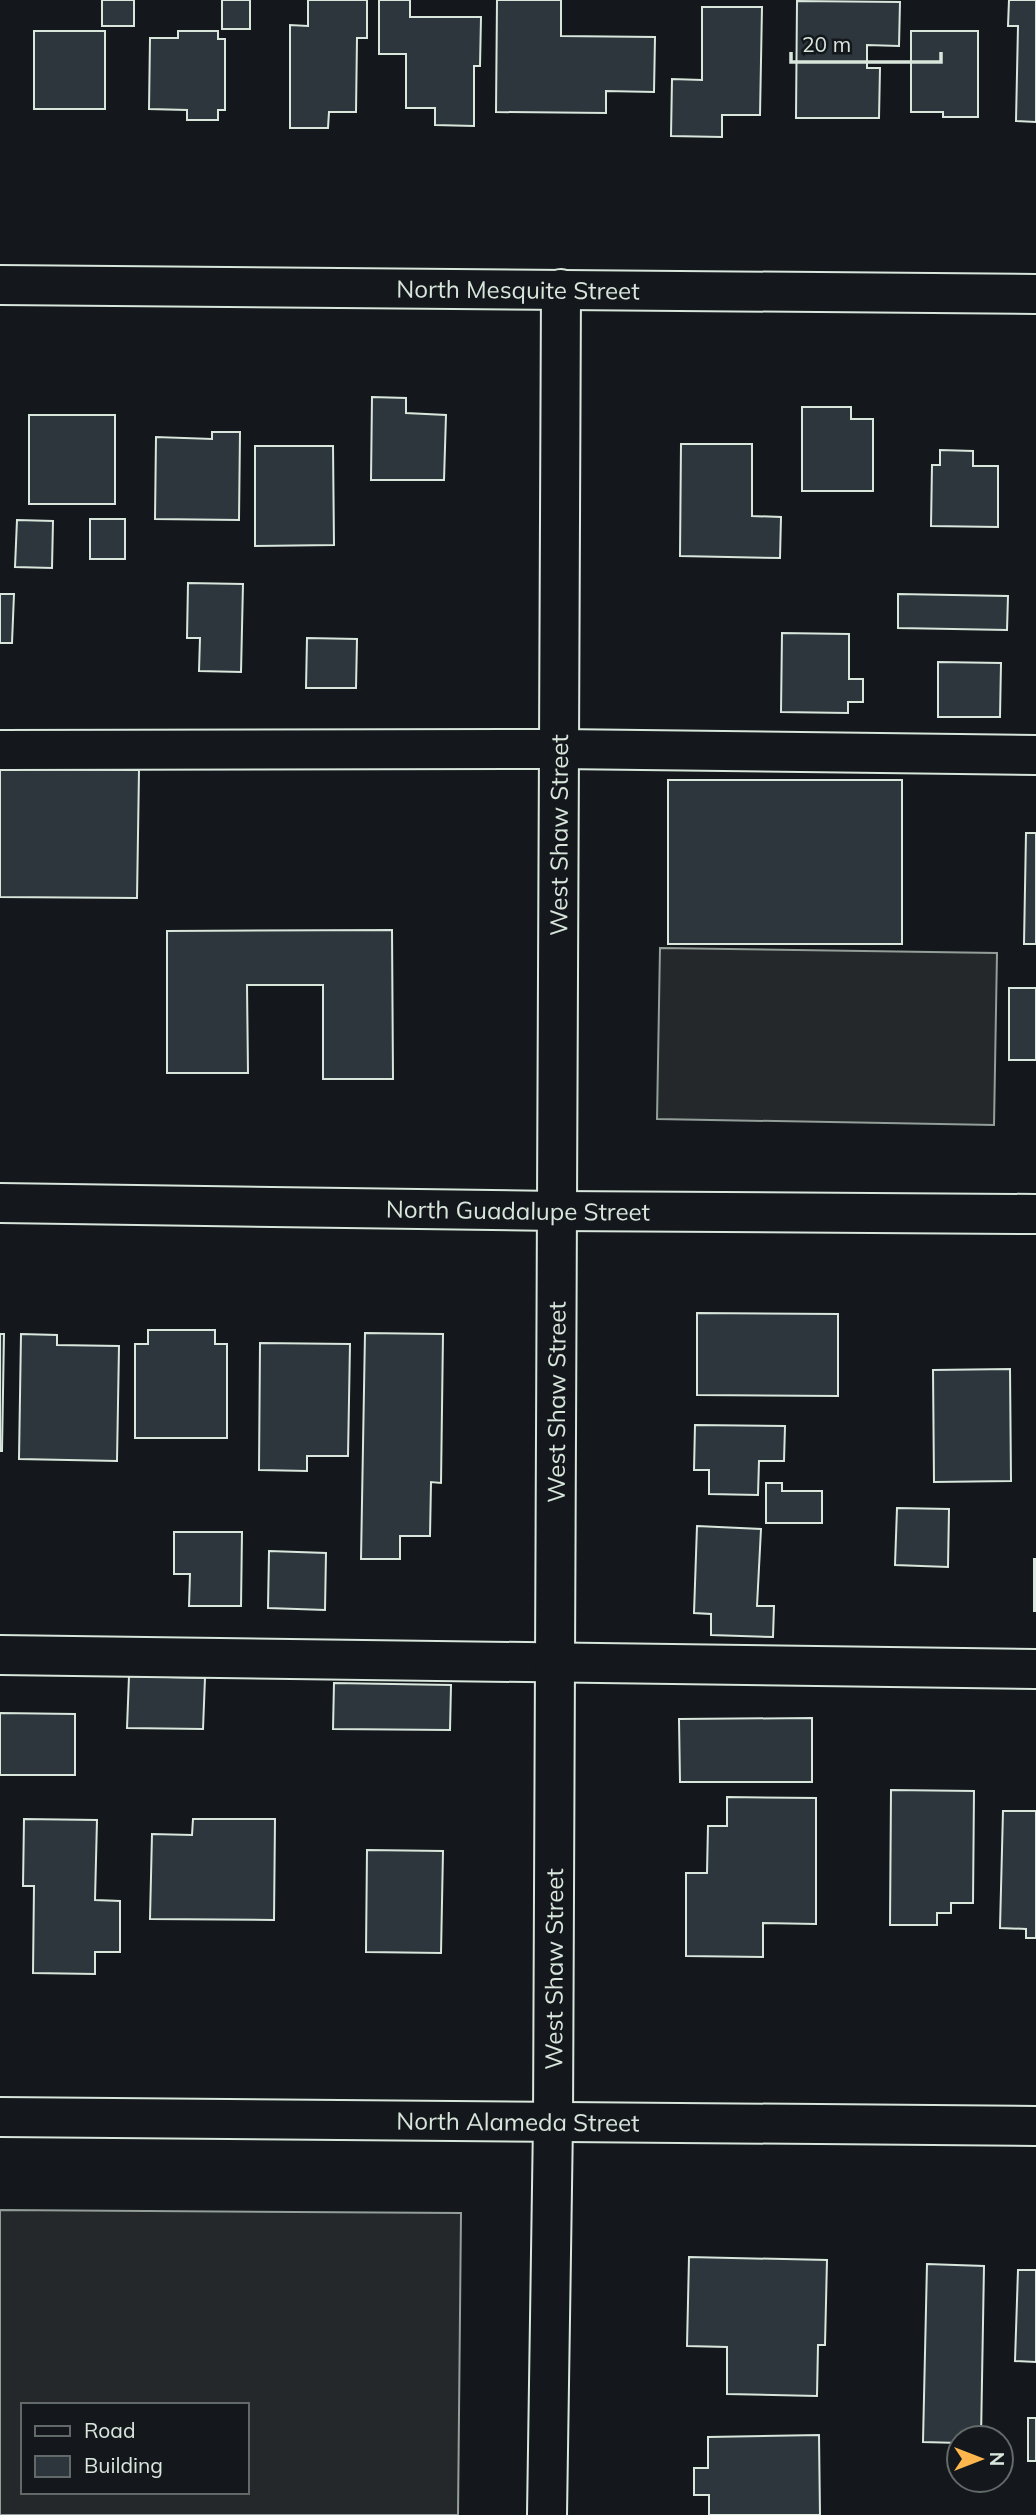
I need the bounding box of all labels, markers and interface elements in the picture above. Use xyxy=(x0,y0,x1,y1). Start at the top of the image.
scale bar xyxy=(791,21,942,65)
text: 20 m xyxy=(802,31,851,57)
street label: North Mesquite Street xyxy=(396,273,640,306)
street label: West Shaw Street xyxy=(543,734,574,936)
street label: North Guadalupe Street xyxy=(386,1194,650,1227)
street label: West Shaw Street xyxy=(541,1301,572,1503)
street label: West Shaw Street xyxy=(538,1868,569,2070)
street label: North Alameda Street xyxy=(396,2105,640,2138)
legend xyxy=(21,2403,248,2494)
text: Road xyxy=(84,2417,135,2443)
north arrow xyxy=(945,2424,1015,2494)
text: Building xyxy=(84,2452,163,2478)
text: N xyxy=(985,2452,1009,2466)

